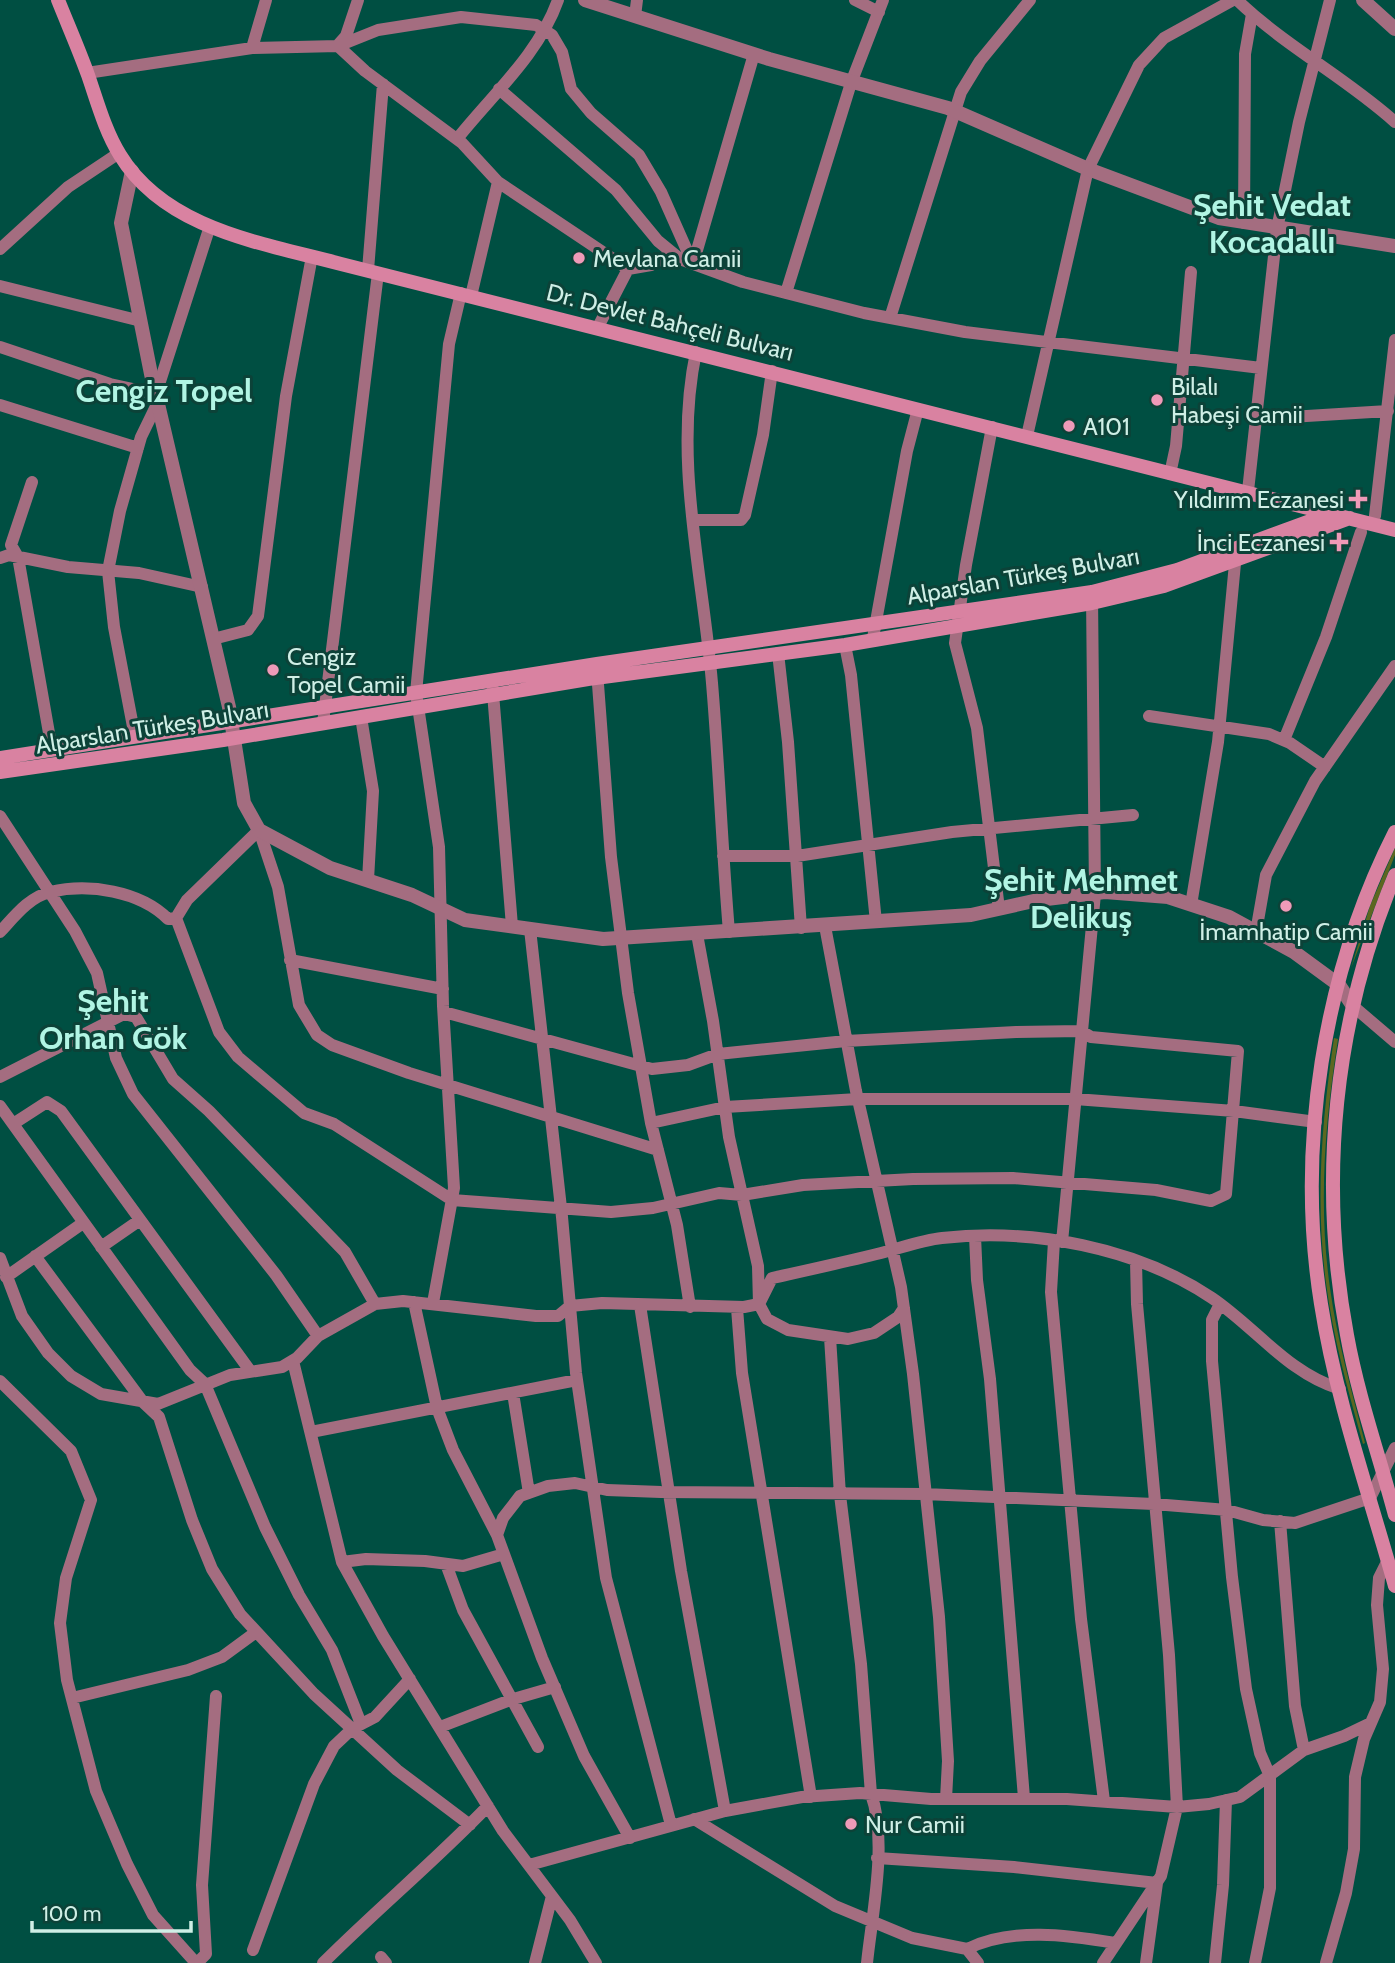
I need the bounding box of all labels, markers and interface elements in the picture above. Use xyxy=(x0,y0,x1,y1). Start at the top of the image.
district label: Şehit Vedat Kocadallı xyxy=(1193,185,1351,261)
place label: Mevlana Camii xyxy=(593,244,741,273)
marker: Mevlana Camii xyxy=(571,250,587,266)
street label: Dr. Devlet Bahçeli Bulvarı xyxy=(544,277,796,367)
district label: Cengiz Topel xyxy=(76,371,252,410)
place label: Bilalı Habeşi Camii xyxy=(1171,372,1303,429)
marker: Bilalı Habeşi Camii xyxy=(1149,392,1165,408)
place label: A101 xyxy=(1083,412,1130,441)
marker: A101 xyxy=(1061,418,1077,434)
place label: Yıldırım Eczanesi xyxy=(1173,485,1344,514)
marker: Yıldırım Eczanesi xyxy=(1350,491,1366,507)
place label: İnci Eczanesi xyxy=(1197,528,1325,557)
marker: İnci Eczanesi xyxy=(1331,534,1347,550)
street label: Alparslan Türkeş Bulvarı xyxy=(904,541,1142,611)
place label: Cengiz Topel Camii xyxy=(287,642,405,699)
marker: Cengiz Topel Camii xyxy=(265,662,281,678)
street label: Alparslan Türkeş Bulvarı xyxy=(33,694,271,760)
district label: Şehit Mehmet Delikuş xyxy=(984,860,1178,936)
marker: İmamhatip Camii xyxy=(1278,898,1294,914)
place label: İmamhatip Camii xyxy=(1199,917,1373,946)
district label: Şehit Orhan Gök xyxy=(39,981,187,1057)
place label: Nur Camii xyxy=(865,1810,965,1839)
marker: Nur Camii xyxy=(843,1816,859,1832)
scale bar xyxy=(32,1890,191,1934)
text: 100 m xyxy=(42,1901,101,1926)

